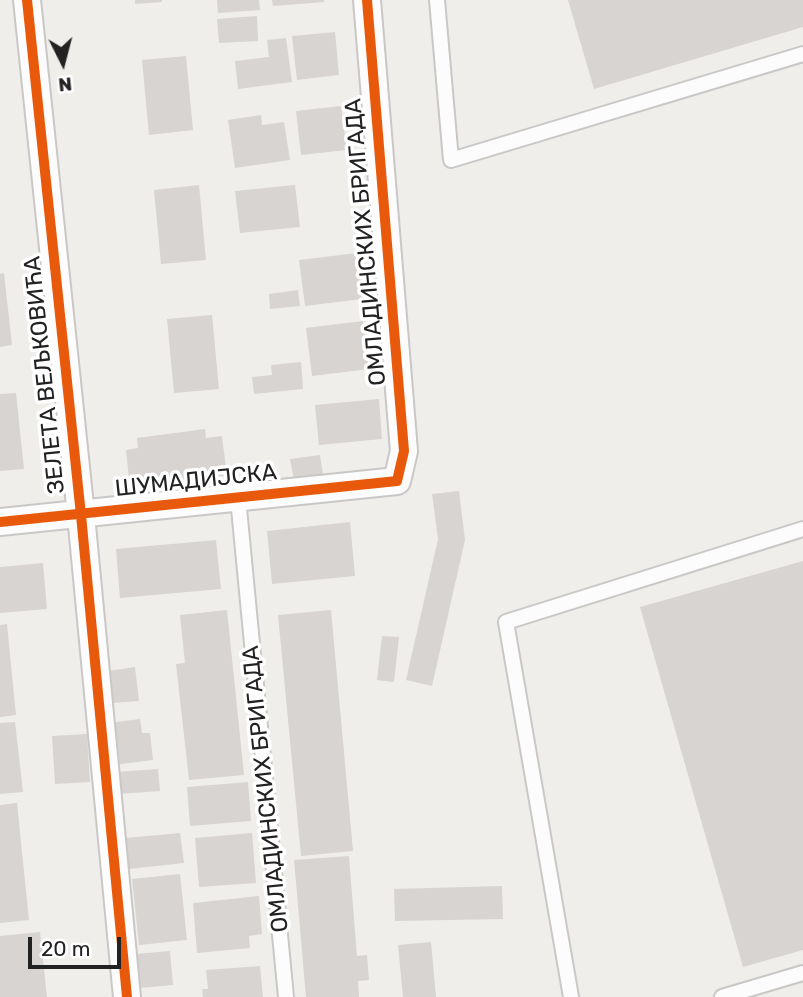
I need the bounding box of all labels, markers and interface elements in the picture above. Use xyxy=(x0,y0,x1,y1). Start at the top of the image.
north arrow xyxy=(28,28,98,98)
text: N xyxy=(57,72,73,97)
street label: ОМЛАДИНСКИХ БРИГАДА xyxy=(340,97,392,387)
street label: ЗЕЛЕТА ВЕЉКОВИЋА xyxy=(19,255,71,495)
street label: ШУМАДИЈСКА xyxy=(114,459,278,503)
street label: ОМЛАДИНСКИХ БРИГАДА xyxy=(237,644,295,934)
scale bar xyxy=(32,923,124,967)
text: 20 m xyxy=(41,936,90,961)

